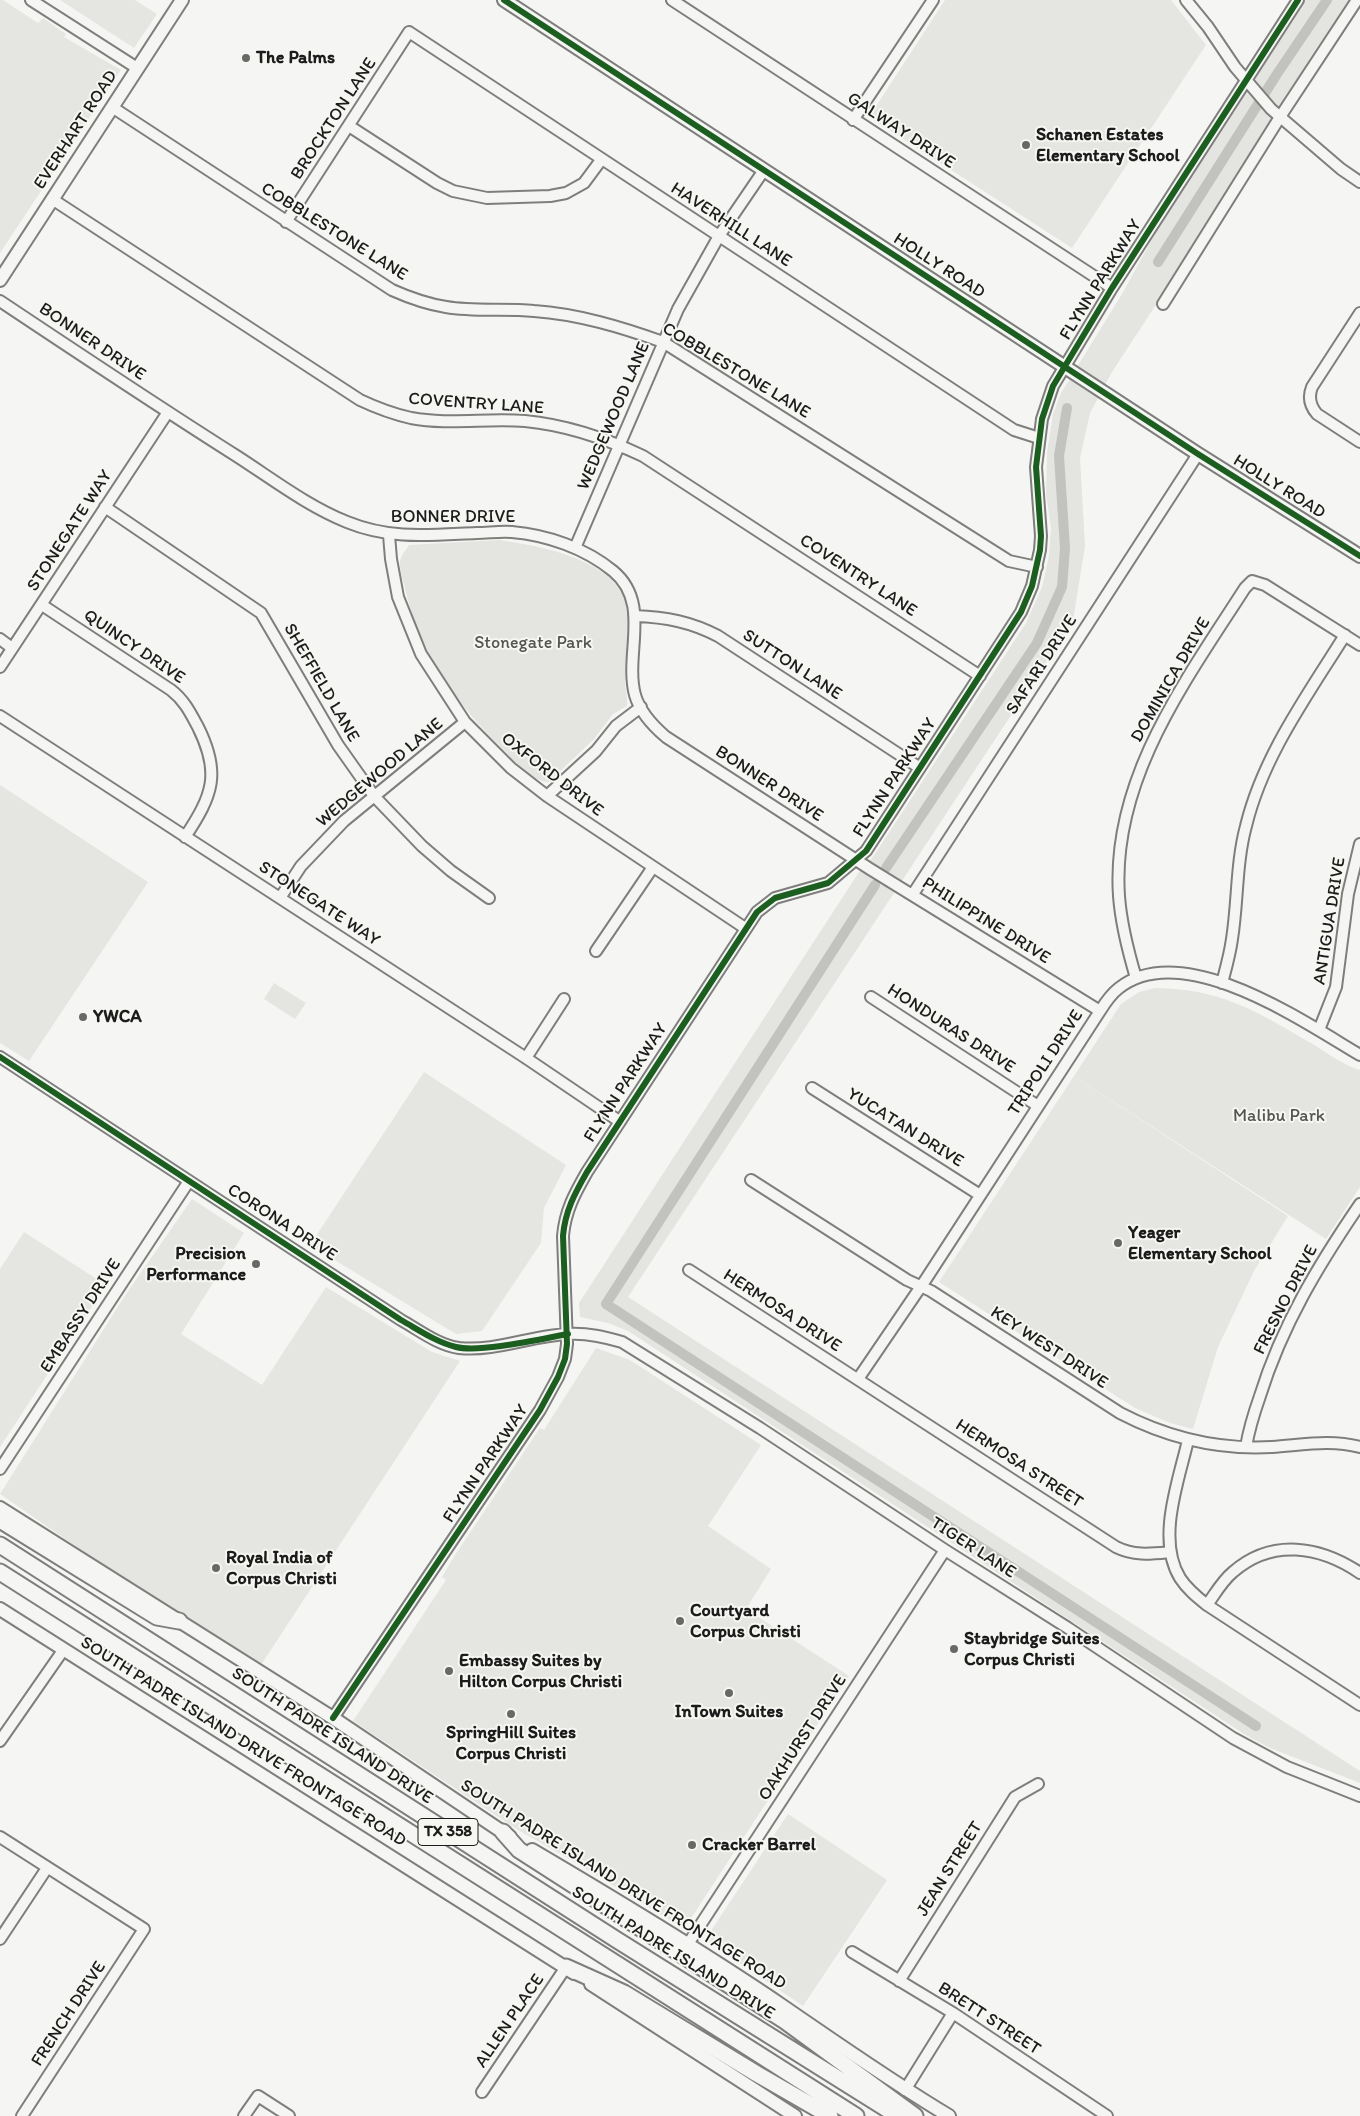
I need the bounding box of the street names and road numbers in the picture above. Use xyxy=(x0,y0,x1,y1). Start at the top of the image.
street label: BROCKTON LANE xyxy=(287,54,381,184)
street label: EVERHART ROAD xyxy=(29,66,123,194)
street label: GALWAY DRIVE xyxy=(843,88,959,174)
street label: COBBLESTONE LANE xyxy=(257,178,411,286)
street label: HAVERHILL LANE xyxy=(666,178,796,272)
street label: FLYNN PARKWAY xyxy=(1055,216,1147,344)
street label: HOLLY ROAD xyxy=(889,228,989,304)
street label: BONNER DRIVE xyxy=(34,298,150,386)
street label: COBBLESTONE LANE xyxy=(658,318,814,424)
street label: WEDGEWOOD LANE xyxy=(573,339,655,493)
street label: COVENTRY LANE xyxy=(407,388,545,420)
street label: HOLLY ROAD xyxy=(1229,450,1329,524)
street label: STONEGATE WAY xyxy=(23,466,117,596)
street label: BONNER DRIVE xyxy=(391,506,515,528)
street label: COVENTRY LANE xyxy=(795,530,921,622)
street label: QUINCY DRIVE xyxy=(79,605,189,689)
street label: SAFARI DRIVE xyxy=(1002,611,1082,719)
street label: DOMINICA DRIVE xyxy=(1126,614,1216,746)
street label: SHEFFIELD LANE xyxy=(278,620,364,746)
street label: SUTTON LANE xyxy=(738,625,846,705)
street label: WEDGEWOOD LANE xyxy=(312,714,448,832)
street label: FLYNN PARKWAY xyxy=(848,714,942,842)
street label: OXFORD DRIVE xyxy=(496,728,608,822)
street label: BONNER DRIVE xyxy=(711,741,827,827)
street label: ANTIGUA DRIVE xyxy=(1309,856,1351,986)
street label: STONEGATE WAY xyxy=(254,857,384,951)
street label: PHILIPPINE DRIVE xyxy=(918,873,1054,969)
street label: HONDURAS DRIVE xyxy=(883,979,1019,1079)
street label: TRIPOLI DRIVE xyxy=(1004,1006,1088,1120)
street label: FLYNN PARKWAY xyxy=(579,1019,673,1147)
street label: YUCATAN DRIVE xyxy=(843,1083,967,1173)
street label: CORONA DRIVE xyxy=(223,1179,341,1267)
street label: FRESNO DRIVE xyxy=(1249,1242,1323,1358)
street label: EMBASSY DRIVE xyxy=(36,1255,126,1377)
street label: HERMOSA DRIVE xyxy=(719,1265,845,1357)
street label: KEY WEST DRIVE xyxy=(986,1302,1112,1394)
street label: FLYNN PARKWAY xyxy=(438,1401,534,1527)
street label: HERMOSA STREET xyxy=(951,1415,1087,1513)
street label: TIGER LANE xyxy=(926,1512,1020,1584)
street label: SOUTH PADRE ISLAND DRIVE FRONTAGE ROAD xyxy=(76,1632,410,1852)
street label: SOUTH PADRE ISLAND DRIVE xyxy=(227,1663,437,1809)
street label: OAKHURST DRIVE xyxy=(754,1671,852,1805)
street label: SOUTH PADRE ISLAND DRIVE FRONTAGE ROAD xyxy=(456,1775,790,1995)
road number: TX 358 xyxy=(418,1818,478,1845)
street label: JEAN STREET xyxy=(912,1818,988,1920)
street label: SOUTH PADRE ISLAND DRIVE xyxy=(567,1881,779,2025)
street label: FRENCH DRIVE xyxy=(27,1957,111,2071)
street label: ALLEN PLACE xyxy=(471,1970,549,2072)
street label: BRETT STREET xyxy=(933,1978,1045,2060)

